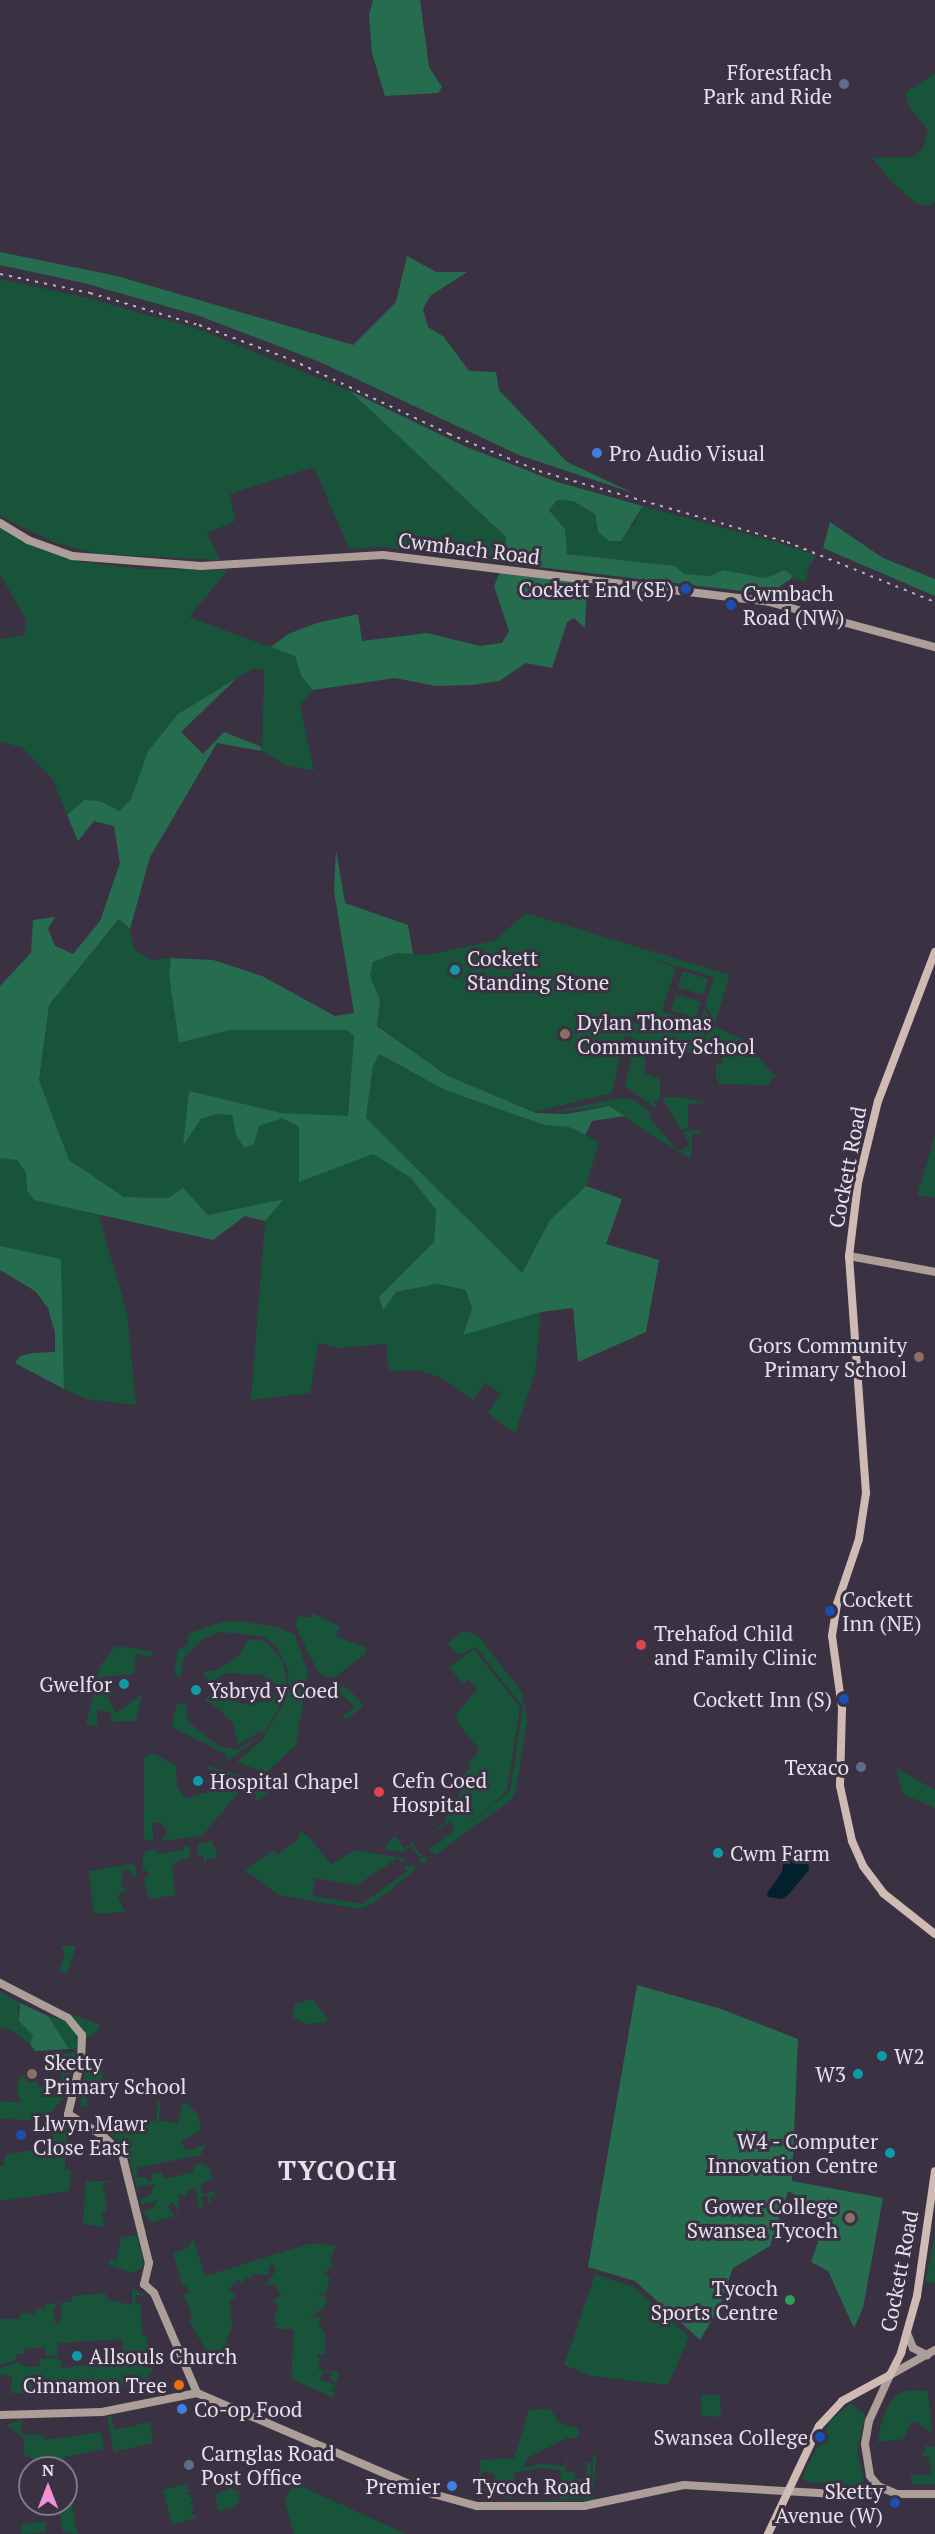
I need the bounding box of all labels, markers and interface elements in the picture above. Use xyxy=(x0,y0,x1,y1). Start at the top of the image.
place label: Fforestfach Park and Ride xyxy=(703,59,832,109)
marker: Fforestfach Park and Ride xyxy=(837,77,851,91)
place label: Pro Audio Visual xyxy=(609,440,766,466)
marker: Pro Audio Visual xyxy=(590,446,604,460)
street label: Cwmbach Road xyxy=(397,527,541,569)
place label: Cockett End (SE) xyxy=(518,576,674,602)
place label: Cwmbach Road (NW) xyxy=(743,580,844,630)
marker: Cockett End (SE) xyxy=(679,582,693,596)
marker: Cwmbach Road (NW) xyxy=(724,598,738,612)
place label: Cockett Standing Stone xyxy=(467,945,609,995)
marker: Cockett Standing Stone xyxy=(448,963,462,977)
place label: Dylan Thomas Community School xyxy=(577,1009,755,1059)
marker: Dylan Thomas Community School xyxy=(558,1027,572,1041)
street label: Cockett Road xyxy=(823,1104,871,1230)
place label: Gors Community Primary School xyxy=(749,1332,907,1382)
marker: Gors Community Primary School xyxy=(912,1350,926,1364)
place label: Cockett Inn (NE) xyxy=(842,1586,921,1636)
marker: Cockett Inn (NE) xyxy=(823,1604,837,1618)
place label: Trehafod Child and Family Clinic xyxy=(654,1620,817,1670)
marker: Trehafod Child and Family Clinic xyxy=(632,1636,650,1654)
place label: Gwelfor xyxy=(39,1671,112,1697)
marker: Gwelfor xyxy=(117,1677,131,1691)
place label: Ysbryd y Coed xyxy=(208,1677,339,1703)
marker: Ysbryd y Coed xyxy=(189,1683,203,1697)
place label: Cockett Inn (S) xyxy=(693,1686,832,1712)
marker: Cockett Inn (S) xyxy=(837,1692,851,1706)
place label: Texaco xyxy=(785,1754,849,1780)
marker: Texaco xyxy=(854,1760,868,1774)
place label: Cefn Coed Hospital xyxy=(392,1767,487,1817)
place label: Hospital Chapel xyxy=(210,1768,359,1794)
marker: Hospital Chapel xyxy=(191,1774,205,1788)
marker: Cefn Coed Hospital xyxy=(370,1783,388,1801)
place label: Cwm Farm xyxy=(730,1840,830,1866)
marker: Cwm Farm xyxy=(711,1846,725,1860)
place label: W2 xyxy=(894,2043,925,2069)
place label: Sketty Primary School xyxy=(44,2049,187,2099)
marker: W2 xyxy=(875,2049,889,2063)
place label: W3 xyxy=(815,2061,846,2087)
marker: Sketty Primary School xyxy=(25,2067,39,2081)
marker: W3 xyxy=(851,2067,865,2081)
place label: Llwyn Mawr Close East xyxy=(33,2110,147,2160)
marker: Llwyn Mawr Close East xyxy=(14,2128,28,2142)
place label: W4 - Computer Innovation Centre xyxy=(707,2128,878,2178)
marker: W4 - Computer Innovation Centre xyxy=(883,2146,897,2160)
district label: TYCOCH xyxy=(278,2155,398,2187)
place label: Gower College Swansea Tycoch xyxy=(687,2193,838,2243)
street label: Cockett Road xyxy=(875,2208,923,2334)
marker: Gower College Swansea Tycoch xyxy=(843,2211,857,2225)
place label: Tycoch Sports Centre xyxy=(651,2275,778,2325)
marker: Tycoch Sports Centre xyxy=(783,2293,797,2307)
place label: Allsouls Church xyxy=(89,2343,237,2369)
marker: Allsouls Church xyxy=(70,2349,84,2363)
place label: Cinnamon Tree xyxy=(23,2372,167,2398)
marker: Cinnamon Tree xyxy=(172,2378,186,2392)
place label: Co-op Food xyxy=(194,2396,302,2422)
marker: Co-op Food xyxy=(175,2402,189,2416)
place label: Swansea College xyxy=(654,2424,808,2450)
marker: Swansea College xyxy=(813,2430,827,2444)
place label: Carnglas Road Post Office xyxy=(201,2440,335,2490)
north arrow xyxy=(18,2456,78,2516)
marker: Carnglas Road Post Office xyxy=(182,2458,196,2472)
text: N xyxy=(42,2459,54,2481)
place label: Premier xyxy=(366,2473,440,2499)
street label: Tycoch Road xyxy=(473,2473,591,2499)
place label: Sketty Avenue (W) xyxy=(775,2478,883,2528)
marker: Premier xyxy=(445,2479,459,2493)
marker: Sketty Avenue (W) xyxy=(888,2496,902,2510)

